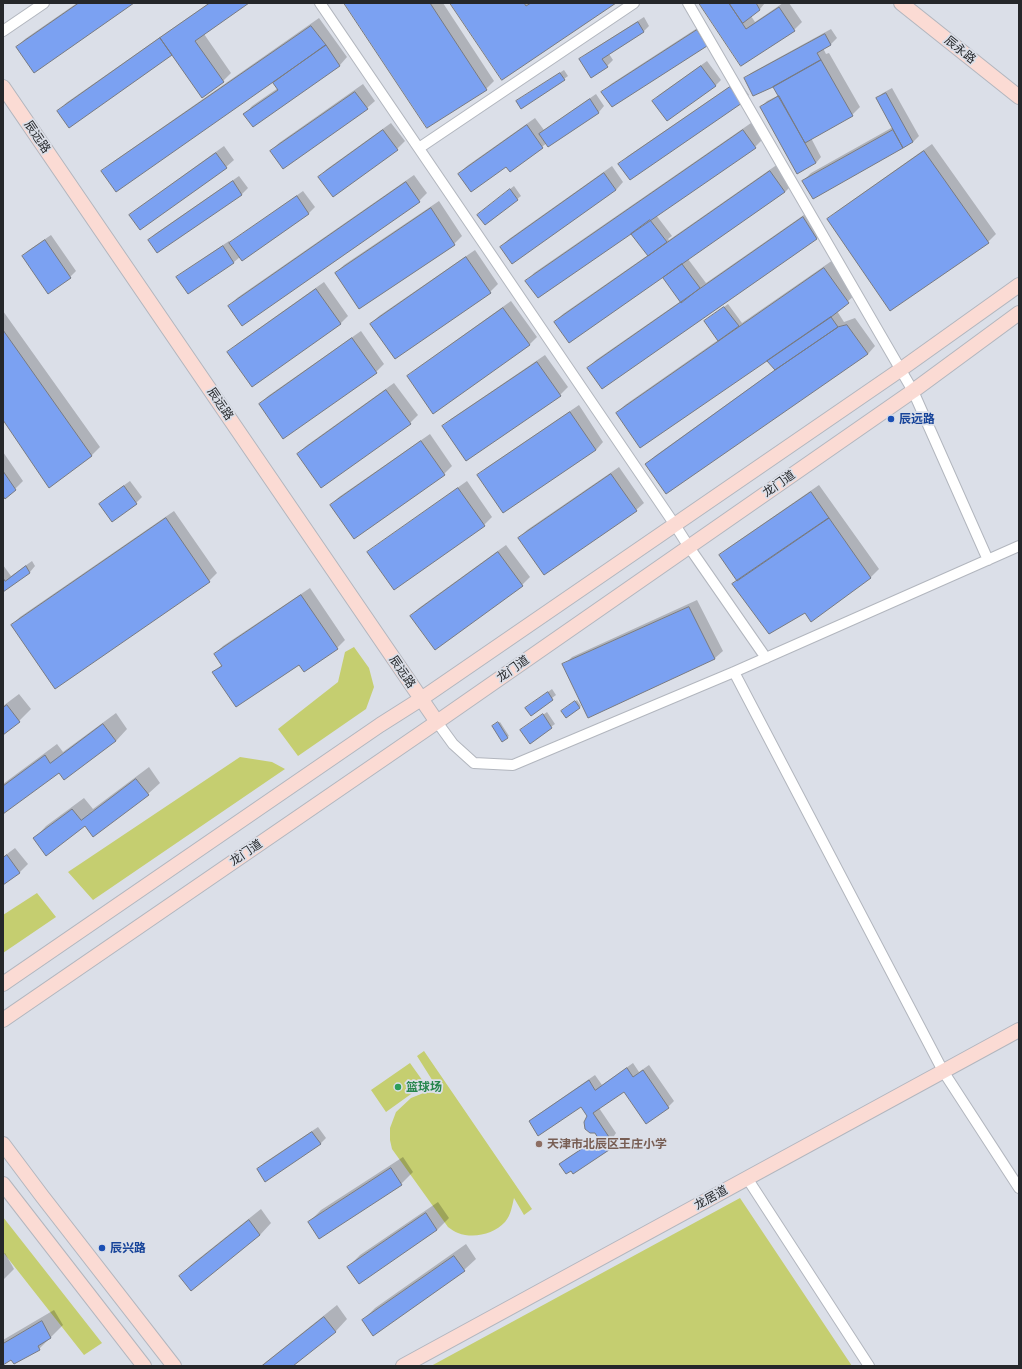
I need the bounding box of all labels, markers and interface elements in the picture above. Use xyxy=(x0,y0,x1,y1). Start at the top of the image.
street label: 辰永路 xyxy=(941,33,979,67)
street label: 辰远路 xyxy=(21,118,53,156)
street label: 辰远路 xyxy=(204,385,236,423)
place label: 辰远路 xyxy=(899,412,935,426)
marker: 辰远路 xyxy=(886,414,896,424)
street label: 龙门道 xyxy=(760,468,798,500)
street label: 辰远路 xyxy=(386,653,418,691)
street label: 龙门道 xyxy=(494,653,532,685)
street label: 龙门道 xyxy=(227,837,265,869)
place label: 篮球场 xyxy=(406,1080,442,1094)
marker: 篮球场 xyxy=(393,1082,403,1092)
place label: 天津市北辰区王庄小学 xyxy=(547,1137,667,1151)
marker: 天津市北辰区王庄小学 xyxy=(534,1139,544,1149)
street label: 龙居道 xyxy=(692,1183,730,1213)
place label: 辰兴路 xyxy=(110,1241,146,1255)
marker: 辰兴路 xyxy=(97,1243,107,1253)

